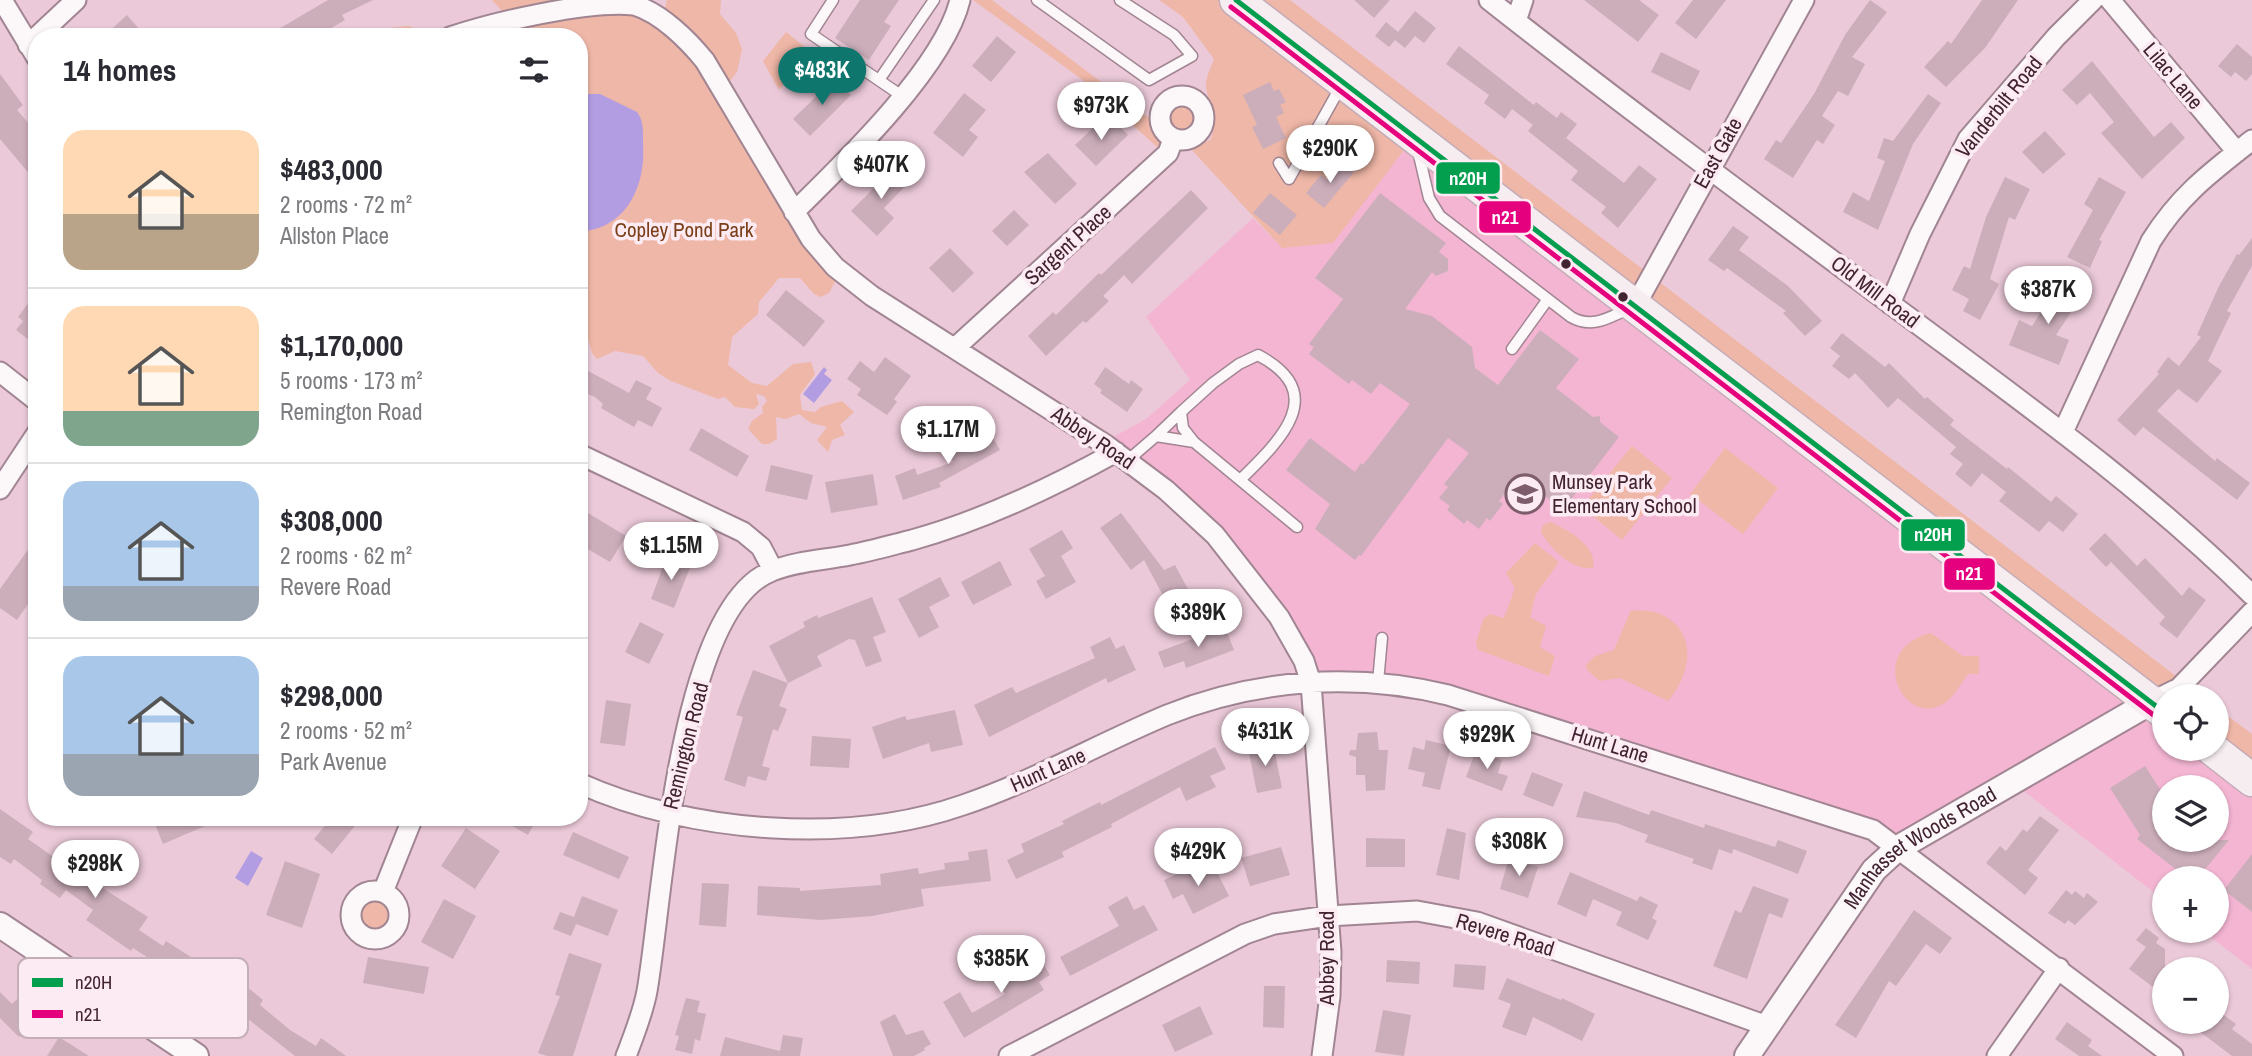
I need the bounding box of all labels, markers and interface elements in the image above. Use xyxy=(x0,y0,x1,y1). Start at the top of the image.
street label: Lilac Lane xyxy=(2137,36,2210,115)
pin: $483K xyxy=(773,48,871,107)
text: 14 homes xyxy=(63,50,177,90)
street label: Vanderbilt Road xyxy=(1949,50,2049,164)
icon: filters xyxy=(515,51,553,89)
text: $483K xyxy=(794,54,850,85)
pin: $973K xyxy=(1052,82,1150,142)
text: $973K xyxy=(1073,89,1129,120)
street label: East Gate xyxy=(1686,112,1749,193)
pin: $290K xyxy=(1281,125,1379,185)
text: $290K xyxy=(1302,132,1358,163)
pin: $407K xyxy=(832,142,930,201)
text: $407K xyxy=(853,148,909,179)
text: $483,000 xyxy=(280,149,383,189)
icon: home xyxy=(119,158,203,242)
line badge: n20H xyxy=(1435,161,1501,195)
text: n20H xyxy=(1449,165,1487,191)
text: 2 rooms · 72 m² xyxy=(280,189,412,220)
street label: Sargent Place xyxy=(1018,198,1118,292)
line badge: n21 xyxy=(1478,200,1532,234)
text: n21 xyxy=(1492,204,1519,230)
park label: Copley Pond Park xyxy=(615,215,754,244)
text: Allston Place xyxy=(280,220,389,251)
street label: Old Mill Road xyxy=(1825,249,1926,335)
unlabelled marker xyxy=(1559,257,1573,271)
pin: $387K xyxy=(1999,266,2097,326)
text: $387K xyxy=(2020,273,2076,304)
unlabelled marker xyxy=(1616,290,1630,304)
text: $1,170,000 xyxy=(280,325,403,365)
icon: home xyxy=(119,334,203,418)
text: 5 rooms · 173 m² xyxy=(280,365,423,396)
text: Remington Road xyxy=(280,396,423,427)
street label: Abbey Road xyxy=(1045,399,1141,476)
pin: $1.17M xyxy=(891,406,1005,466)
text: $1.17M xyxy=(917,413,979,444)
place label: Munsey Park Elementary School xyxy=(1552,467,1697,520)
school or university icon: Munsey Park Elementary School xyxy=(1504,473,1546,515)
text: $308,000 xyxy=(280,500,383,540)
icon: home xyxy=(119,509,203,593)
line badge: n20H xyxy=(1900,518,1966,552)
text: n20H xyxy=(1914,521,1952,547)
pin: $1.15M xyxy=(614,522,728,582)
text: $1.15M xyxy=(640,529,702,560)
text: 2 rooms · 62 m² xyxy=(280,540,412,571)
line badge: n21 xyxy=(1943,557,1996,591)
text: n21 xyxy=(1956,560,1983,586)
text: Revere Road xyxy=(280,571,391,602)
pin: $389K xyxy=(1149,590,1247,649)
text: $389K xyxy=(1170,596,1226,627)
text: $298,000 xyxy=(280,675,383,715)
street label: Remington Road xyxy=(656,679,715,813)
icon: home xyxy=(119,684,203,768)
map controls xyxy=(2152,684,2229,1034)
button: locate xyxy=(2152,684,2229,761)
pin: $431K xyxy=(1216,708,1314,768)
pin: $929K xyxy=(1438,712,1536,771)
text: 2 rooms · 52 m² xyxy=(280,715,412,746)
text: $431K xyxy=(1237,715,1293,746)
text: $929K xyxy=(1459,718,1515,749)
street label: Hunt Lane xyxy=(1568,719,1652,770)
street label: Hunt Lane xyxy=(1006,740,1090,799)
text: Park Avenue xyxy=(280,746,387,777)
button: layers xyxy=(2152,775,2229,852)
street label: Manhasset Woods Road xyxy=(1837,779,2001,915)
pin: $308K xyxy=(1470,818,1568,878)
text: $308K xyxy=(1491,825,1547,856)
pin: $429K xyxy=(1149,828,1247,888)
text: $429K xyxy=(1170,835,1226,866)
pin: $298K xyxy=(46,841,144,900)
text: $298K xyxy=(67,847,123,878)
button: + xyxy=(2152,866,2229,943)
street label: Revere Road xyxy=(1452,906,1558,963)
street label: Abbey Road xyxy=(1312,911,1341,1006)
pin: $385K xyxy=(952,936,1050,995)
text: $385K xyxy=(973,942,1029,973)
button: − xyxy=(2152,957,2229,1034)
legend xyxy=(18,958,248,1038)
text: n20H xyxy=(75,969,112,995)
text: n21 xyxy=(75,1001,101,1027)

